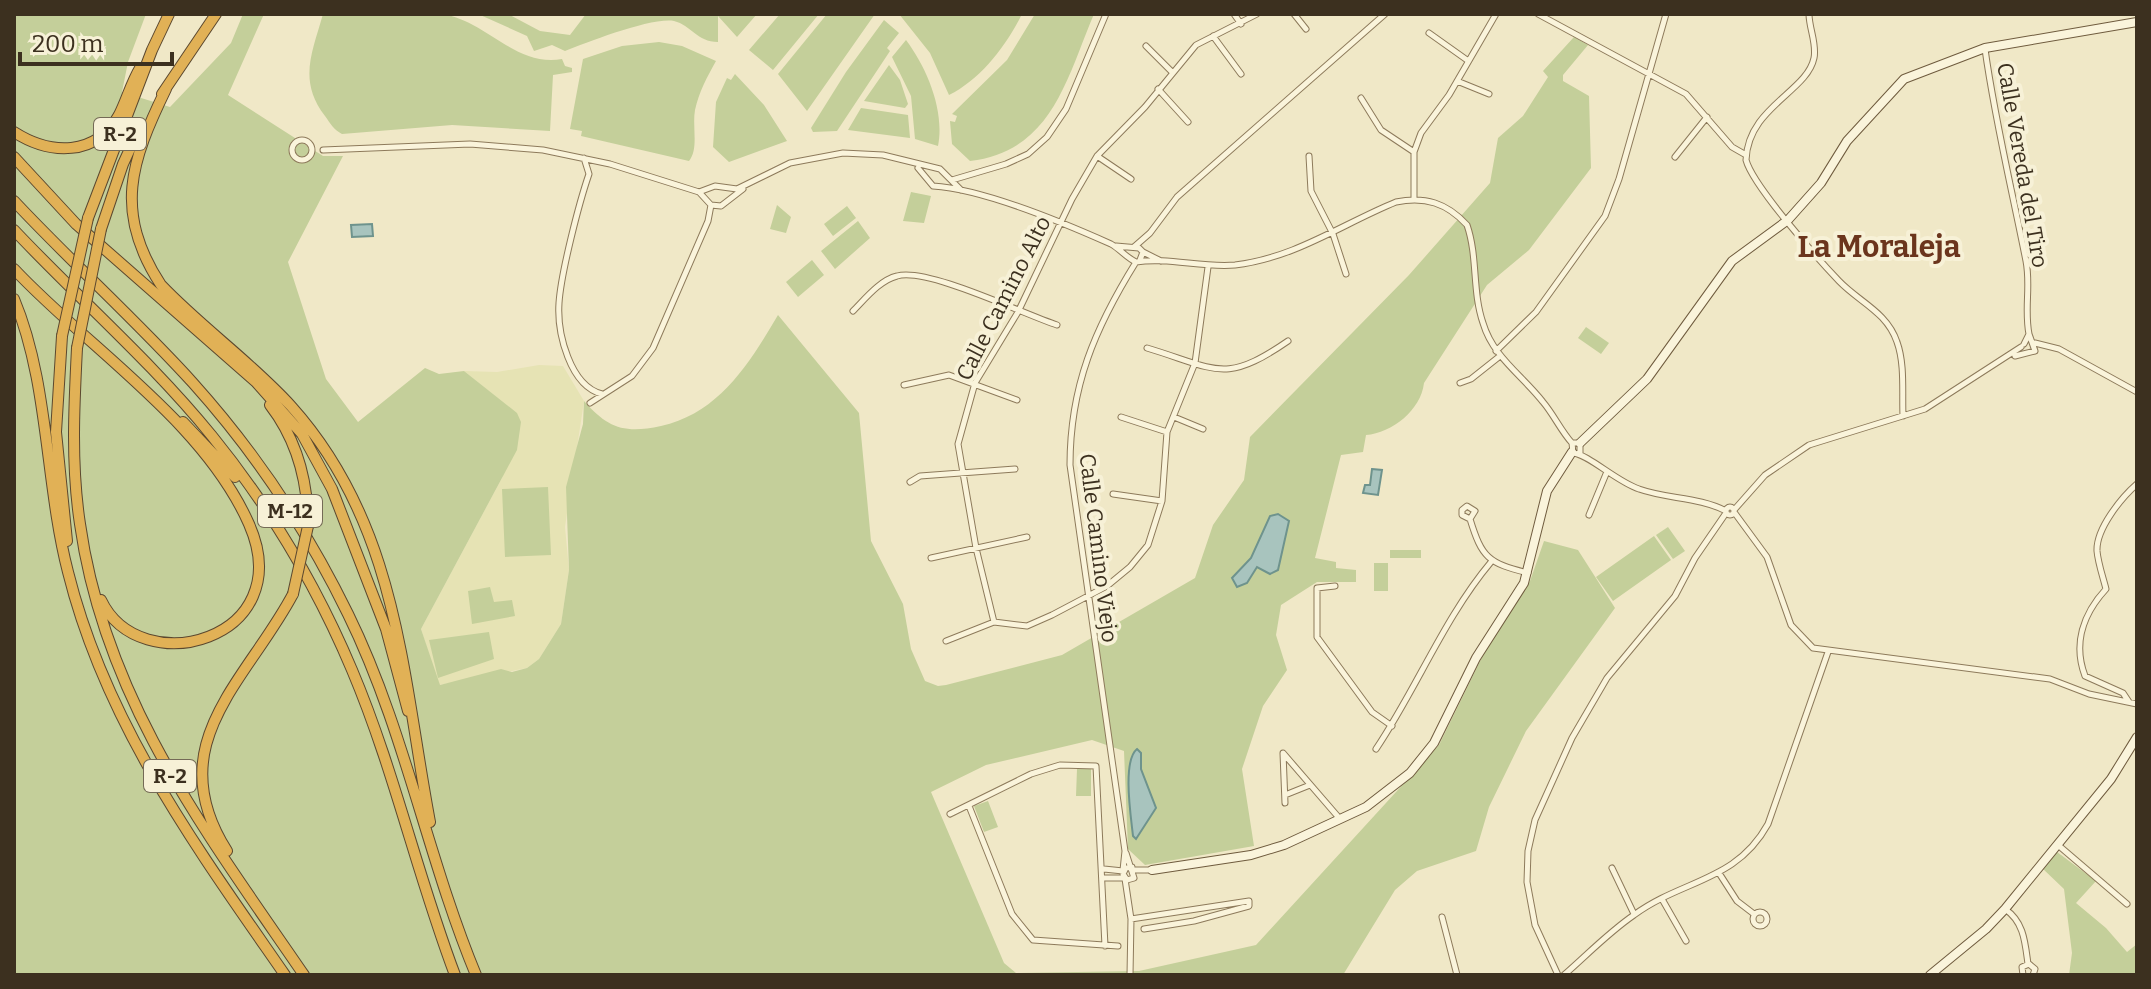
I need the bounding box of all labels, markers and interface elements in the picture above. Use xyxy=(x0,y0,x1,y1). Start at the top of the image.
scale bar xyxy=(20,16,172,66)
text: 200 m xyxy=(32,30,104,58)
street label: Calle Vereda del Tiro xyxy=(1991,61,2054,270)
road number: R-2 xyxy=(94,118,146,150)
street label: Calle Camino Alto xyxy=(950,211,1057,385)
district label: La Moraleja xyxy=(1797,229,1961,265)
street label: Calle Camino Viejo xyxy=(1074,452,1123,644)
road number: M-12 xyxy=(258,495,322,527)
road number: R-2 xyxy=(144,760,196,792)

